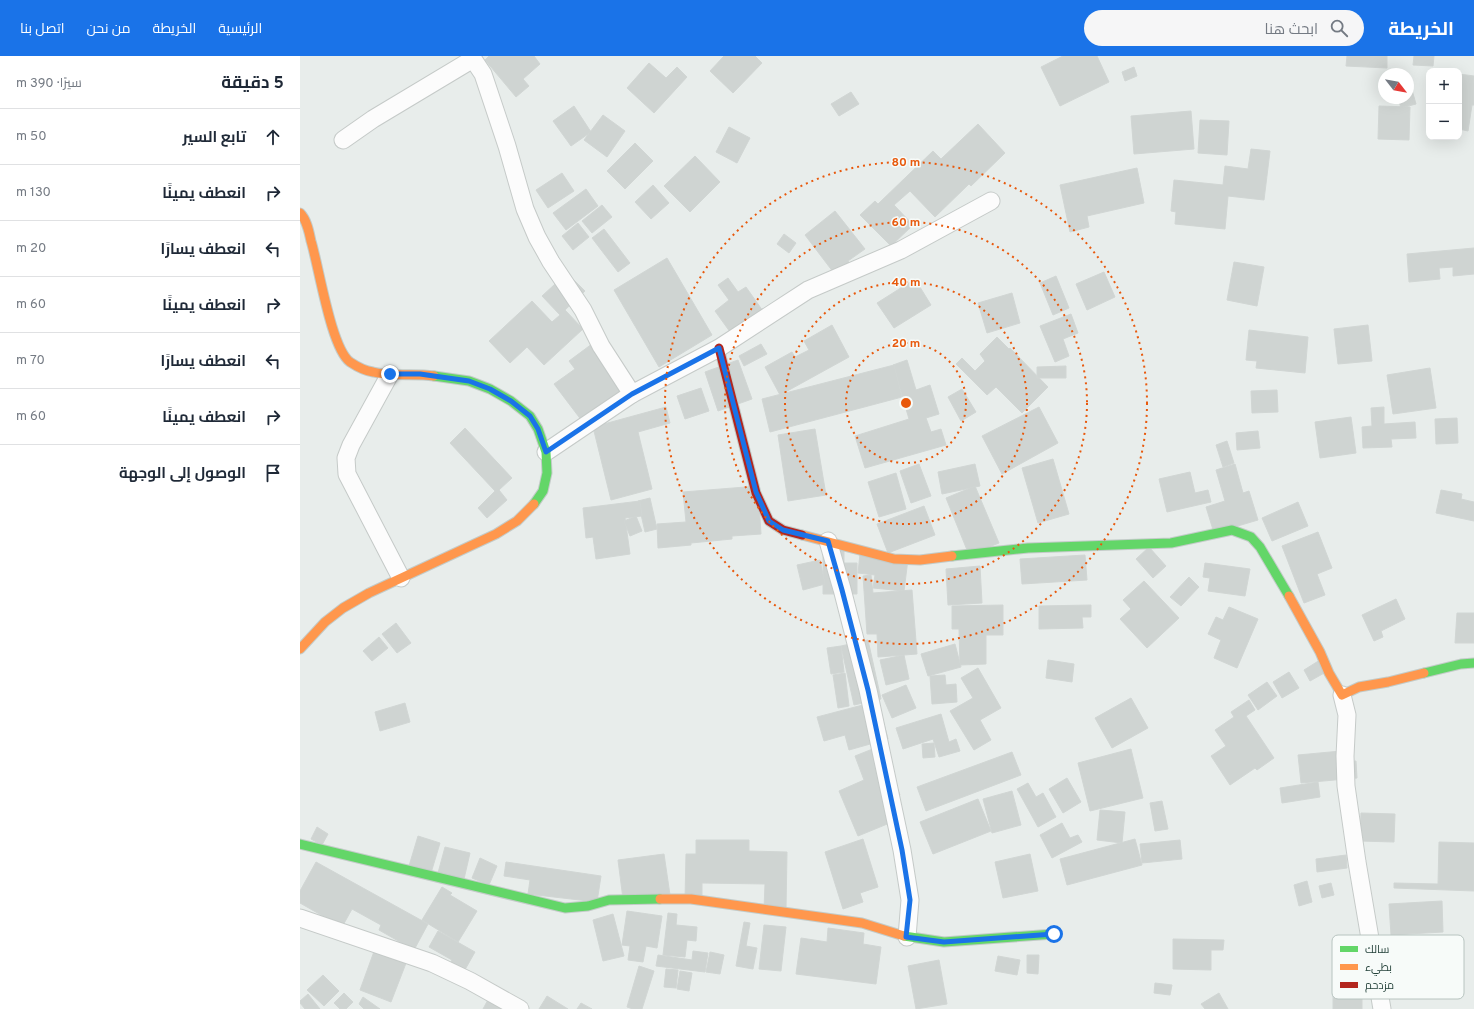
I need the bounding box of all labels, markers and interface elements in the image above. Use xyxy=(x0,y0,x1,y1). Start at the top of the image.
search box xyxy=(1084,10,1364,46)
icon: search xyxy=(1328,17,1350,39)
text: الخريطة xyxy=(1388,18,1454,42)
text: اتصل بنا xyxy=(20,21,65,38)
text: من نحن xyxy=(87,21,131,38)
text: الخريطة xyxy=(153,21,196,38)
text: الرئيسية xyxy=(218,21,262,38)
text: ابحث هنا xyxy=(1265,21,1318,40)
north arrow xyxy=(1378,68,1414,104)
map controls xyxy=(1426,68,1462,140)
button: + xyxy=(1426,68,1462,104)
text: 5 دقيقة xyxy=(221,73,284,95)
text: سيرًا · 390 m xyxy=(16,76,82,92)
button: − xyxy=(1426,104,1462,140)
icon: ahead xyxy=(262,126,284,148)
text: 50 m xyxy=(16,129,46,145)
text: تابع السير xyxy=(183,129,246,148)
text: 80 m xyxy=(892,155,920,171)
icon: right xyxy=(262,182,284,204)
text: 130 m xyxy=(16,185,51,201)
text: انعطف يمينًا xyxy=(162,185,246,204)
text: 60 m xyxy=(892,215,920,231)
icon: left xyxy=(262,238,284,260)
text: 20 m xyxy=(16,241,46,257)
text: انعطف يسارًا xyxy=(160,241,246,260)
text: 40 m xyxy=(891,275,921,291)
icon: right xyxy=(262,294,284,316)
text: 60 m xyxy=(16,297,46,313)
text: انعطف يمينًا xyxy=(162,297,246,316)
text: 20 m xyxy=(892,336,920,352)
icon: left xyxy=(262,350,284,372)
text: 70 m xyxy=(16,353,45,369)
text: انعطف يسارًا xyxy=(160,353,246,372)
route end xyxy=(381,365,399,383)
centre of rings xyxy=(899,396,913,410)
icon: right xyxy=(262,406,284,428)
text: 60 m xyxy=(16,409,46,425)
text: انعطف يمينًا xyxy=(162,409,246,428)
icon: arrive xyxy=(262,462,284,484)
text: الوصول إلى الوجهة xyxy=(119,465,246,484)
route start xyxy=(1045,925,1063,943)
legend xyxy=(1332,935,1464,999)
text: سالك xyxy=(1365,943,1389,957)
text: بطيء xyxy=(1365,961,1392,976)
text: مزدحم xyxy=(1365,979,1394,993)

